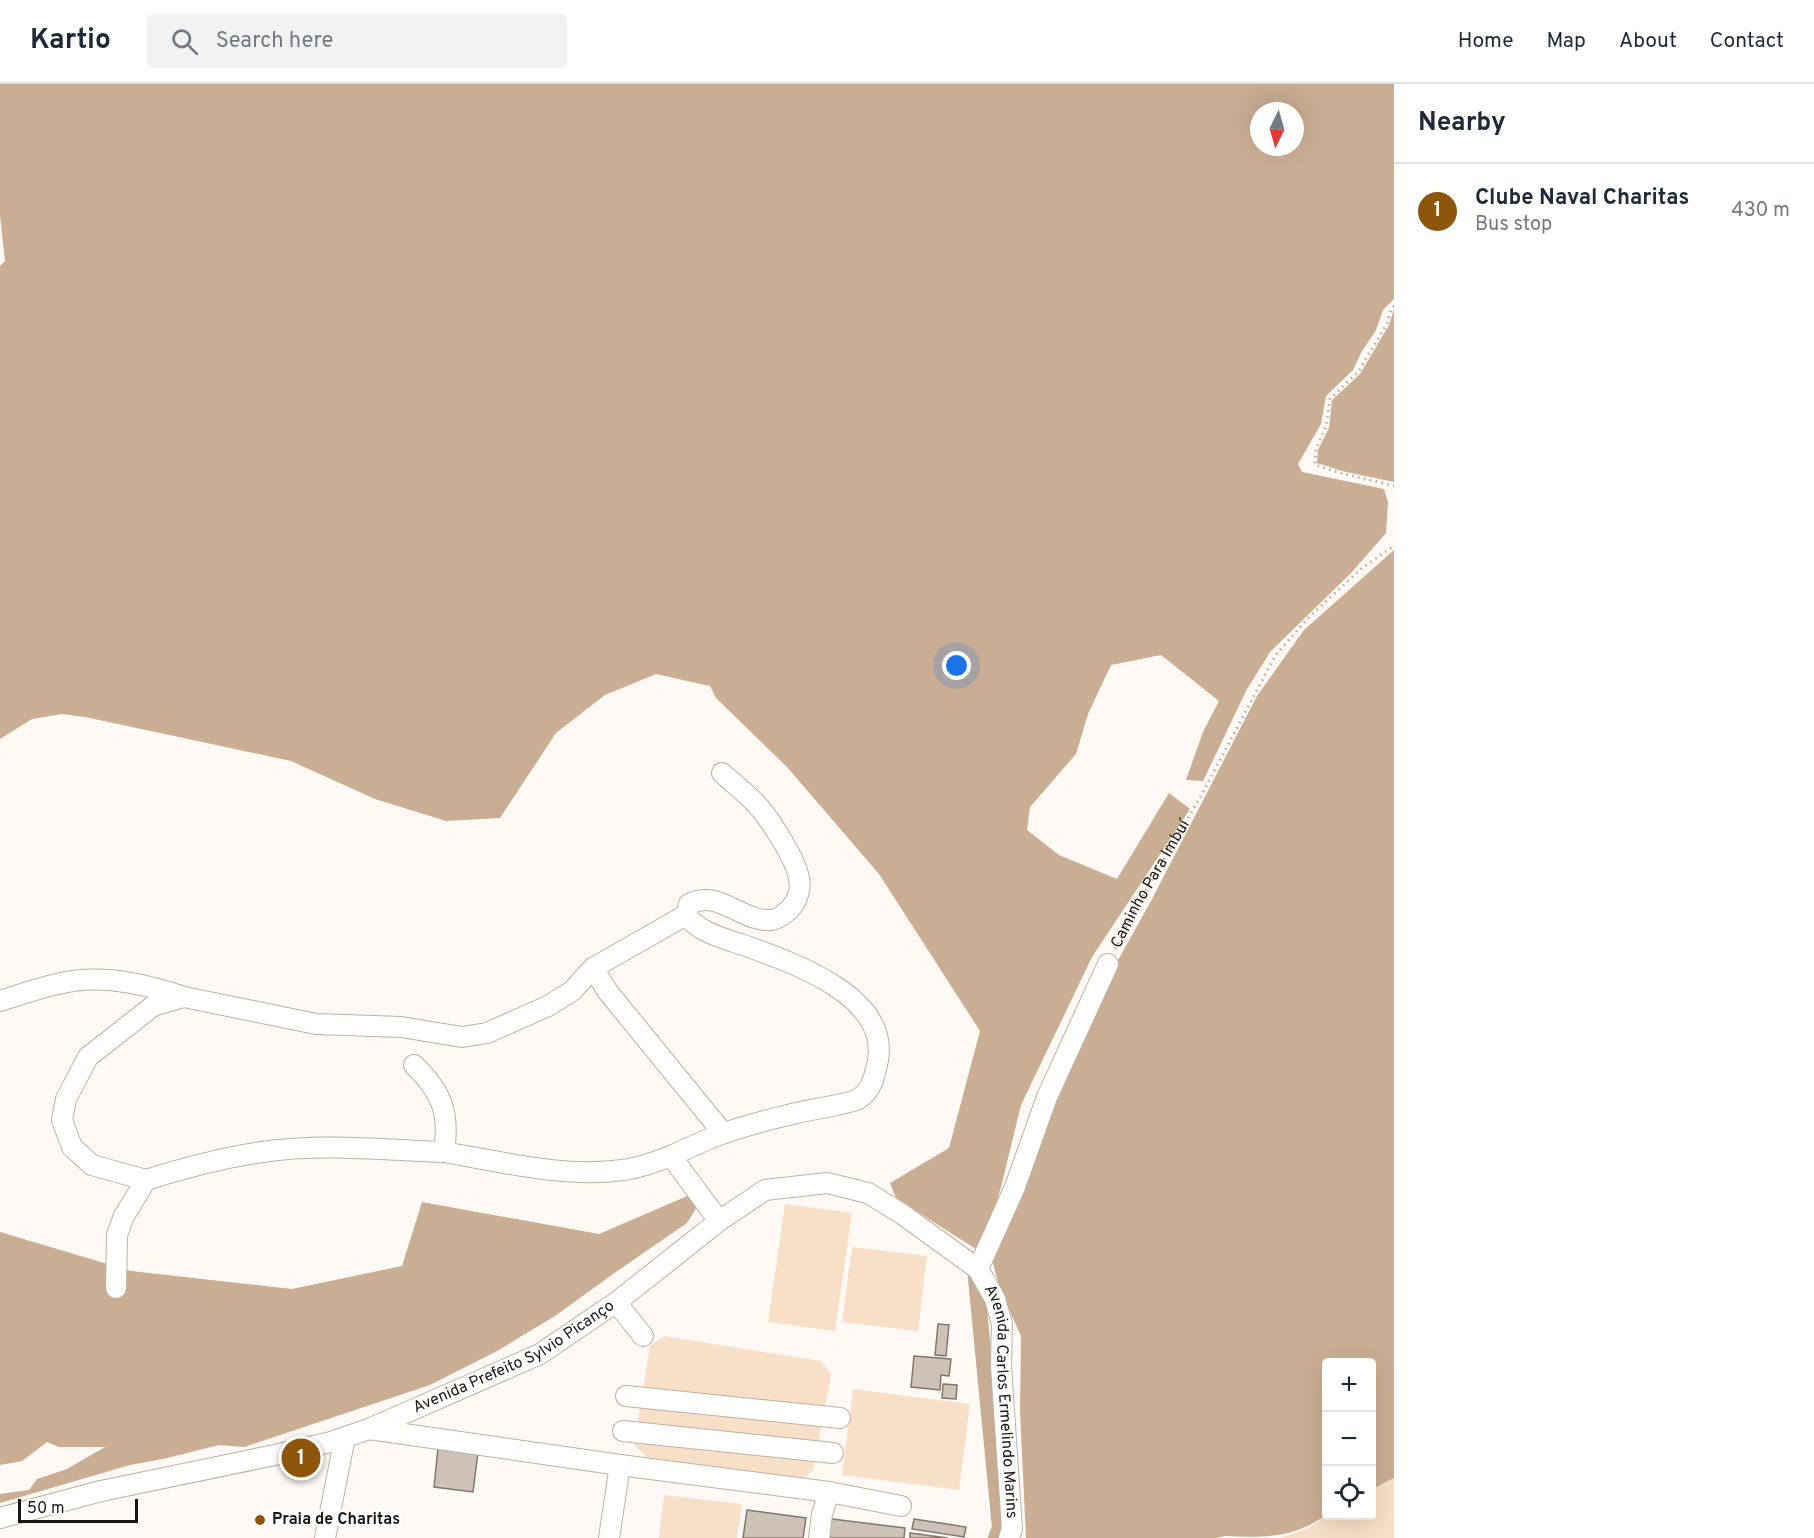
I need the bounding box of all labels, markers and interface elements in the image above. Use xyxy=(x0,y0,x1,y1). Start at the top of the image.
search box xyxy=(147,14,567,68)
text: Kartio xyxy=(30,23,111,59)
icon: search xyxy=(168,25,201,58)
text: Search here xyxy=(216,28,333,55)
text: Home xyxy=(1458,28,1514,55)
text: Map xyxy=(1547,28,1586,55)
text: About xyxy=(1619,28,1677,55)
text: Contact xyxy=(1710,28,1784,55)
north arrow xyxy=(1250,102,1304,156)
text: Nearby xyxy=(1418,107,1506,140)
text: Clube Naval Charitas xyxy=(1475,185,1689,212)
text: 1 xyxy=(1434,198,1442,224)
text: 430 m xyxy=(1731,198,1790,224)
text: Bus stop xyxy=(1475,212,1552,238)
your location xyxy=(942,651,971,680)
street label: Caminho Para Imbuí xyxy=(1107,815,1196,952)
street label: Avenida Carlos Ermelindo Marins xyxy=(979,1281,1021,1519)
street label: Avenida Prefeito Sylvio Picanço xyxy=(410,1296,619,1418)
map controls xyxy=(1322,1358,1376,1520)
button: + xyxy=(1322,1358,1376,1412)
button: − xyxy=(1322,1412,1376,1466)
pin: 1 xyxy=(282,1436,320,1480)
button: locate xyxy=(1322,1466,1376,1520)
scale bar xyxy=(18,1496,138,1524)
text: 50 m xyxy=(27,1499,65,1519)
place label: Praia de Charitas xyxy=(272,1510,400,1530)
marker: Praia de Charitas xyxy=(253,1513,267,1527)

